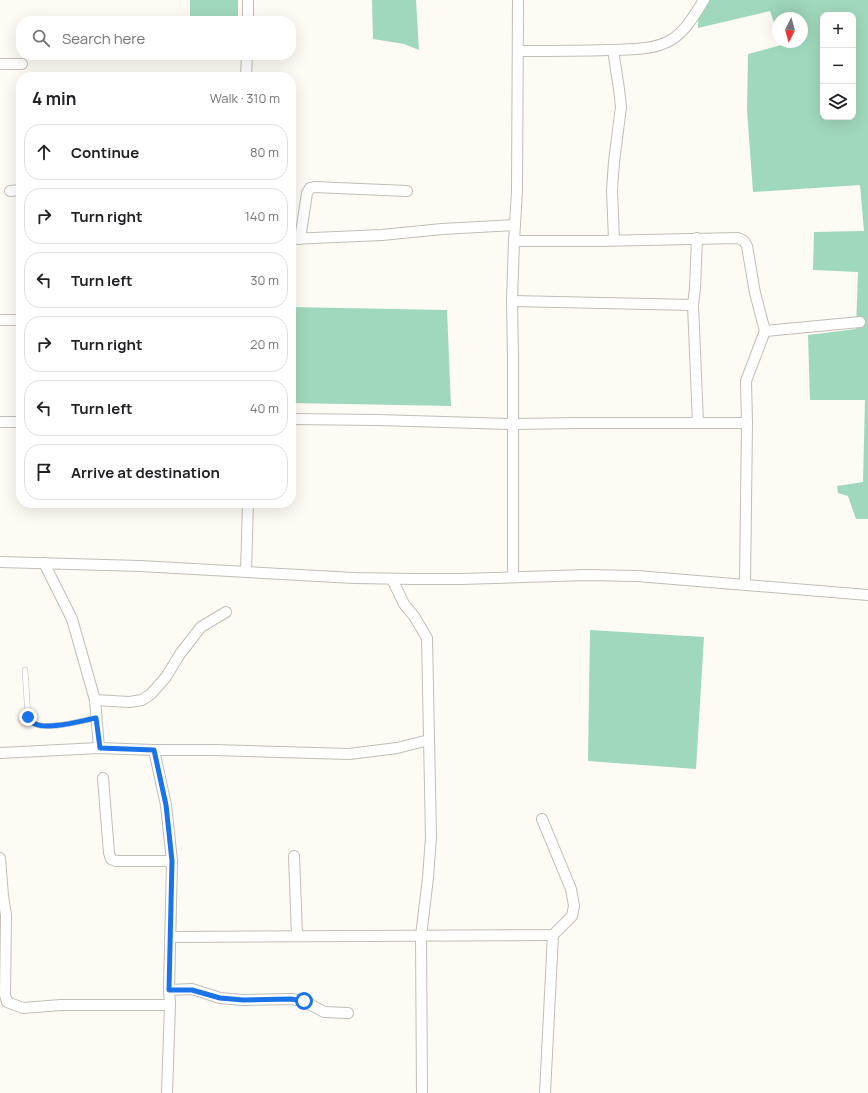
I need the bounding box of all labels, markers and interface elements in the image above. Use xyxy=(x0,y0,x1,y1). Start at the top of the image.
north arrow xyxy=(772,12,808,48)
map controls xyxy=(820,12,856,120)
button: + xyxy=(820,12,856,48)
search box xyxy=(16,16,296,60)
icon: search xyxy=(30,27,52,49)
text: Search here xyxy=(62,28,145,49)
button: − xyxy=(820,48,856,84)
button: layers xyxy=(820,84,856,120)
text: 4 min xyxy=(32,87,76,110)
text: Walk · 310 m xyxy=(210,89,280,107)
icon: ahead xyxy=(33,141,55,163)
text: Continue xyxy=(71,142,139,163)
text: 80 m xyxy=(250,143,279,161)
icon: right xyxy=(33,205,55,227)
text: Turn right xyxy=(71,206,142,227)
text: 140 m xyxy=(245,207,279,225)
icon: left xyxy=(33,269,55,291)
text: Turn left xyxy=(71,270,133,291)
text: 30 m xyxy=(250,271,279,289)
icon: right xyxy=(33,333,55,355)
text: Turn right xyxy=(71,334,142,355)
text: 20 m xyxy=(250,335,279,353)
icon: left xyxy=(33,397,55,419)
text: Turn left xyxy=(71,398,133,419)
text: 40 m xyxy=(250,399,279,417)
icon: arrive xyxy=(33,461,55,483)
text: Arrive at destination xyxy=(71,462,220,483)
route end xyxy=(19,708,37,726)
route start xyxy=(295,992,313,1010)

